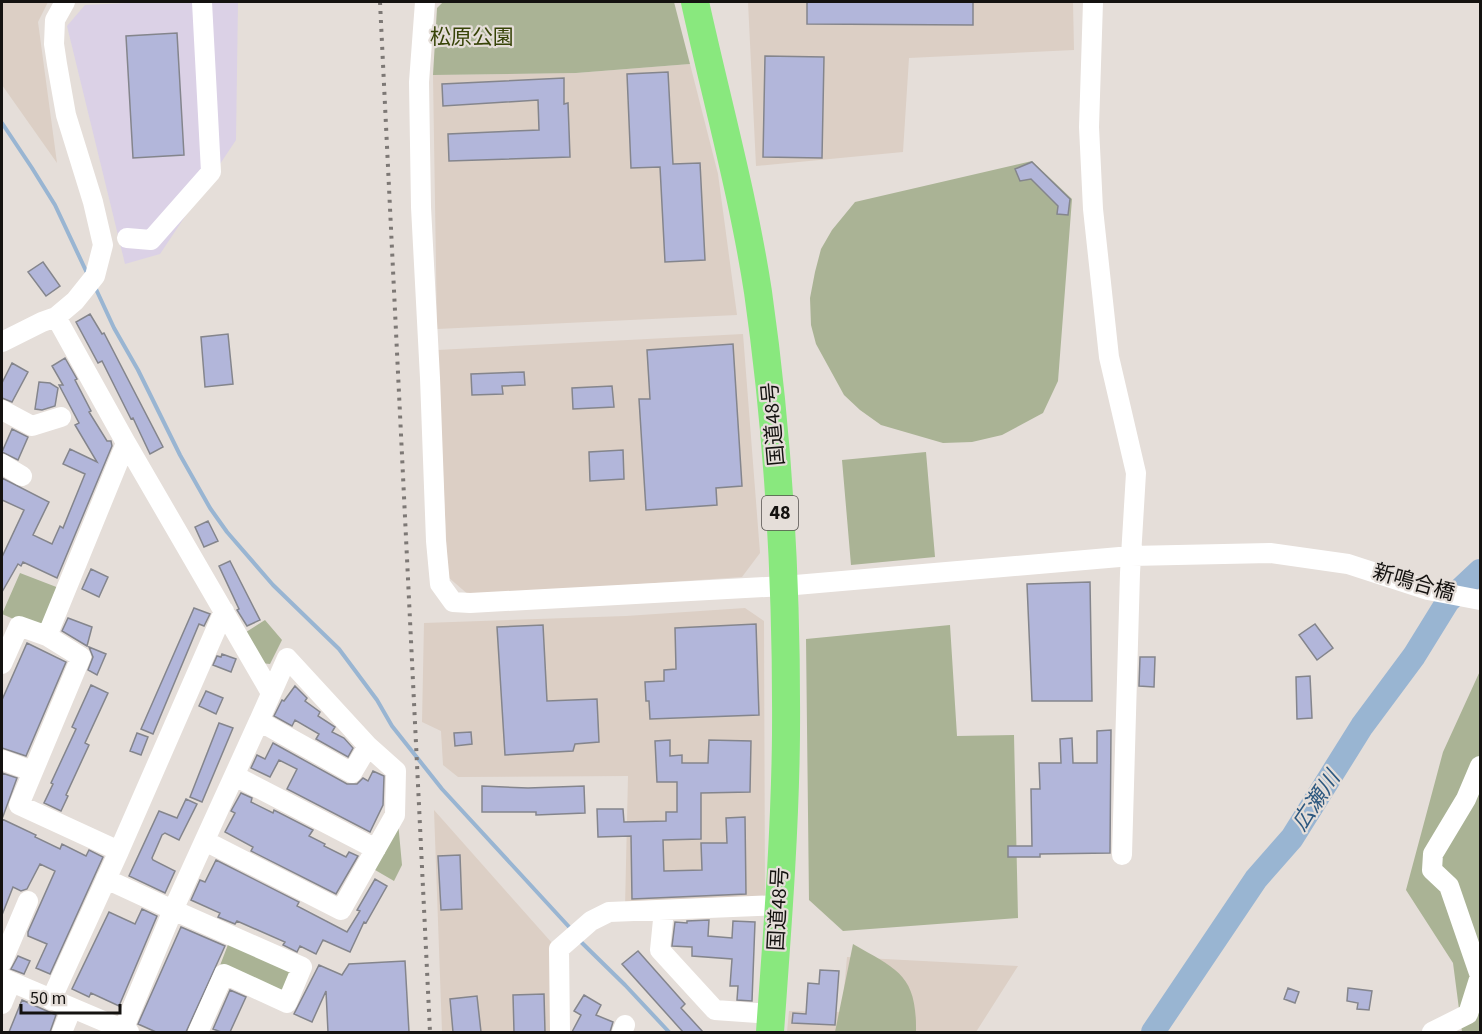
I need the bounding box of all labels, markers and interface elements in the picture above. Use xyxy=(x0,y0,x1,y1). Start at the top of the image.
park label: 松原公園 xyxy=(430,22,514,52)
street label: 国道48号 xyxy=(754,381,792,467)
road number: 48 xyxy=(762,496,798,530)
street label: 新鳴合橋 xyxy=(1369,556,1459,608)
water label: 広瀬川 xyxy=(1284,763,1349,837)
street label: 国道48号 xyxy=(761,866,795,952)
scale bar xyxy=(21,977,120,1015)
text: 50 m xyxy=(30,986,66,1011)

